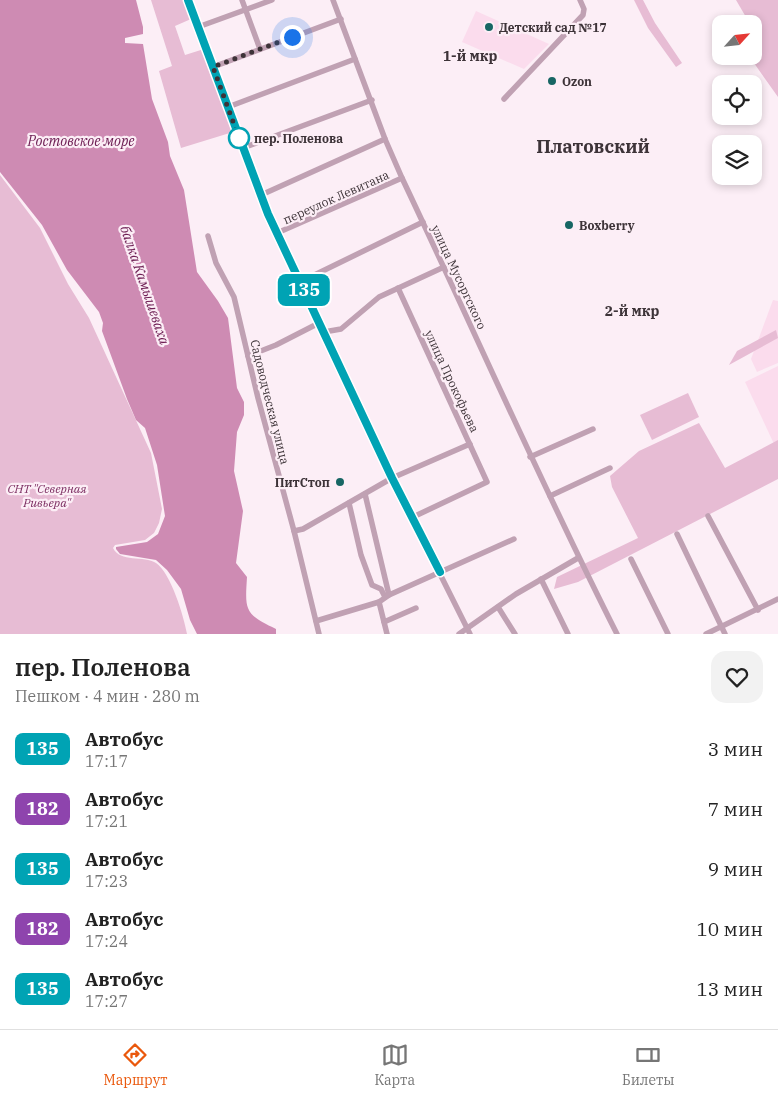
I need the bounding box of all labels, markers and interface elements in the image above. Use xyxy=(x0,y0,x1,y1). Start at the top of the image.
north arrow xyxy=(712,15,762,65)
map controls xyxy=(712,15,762,185)
place label: Детский сад №17 xyxy=(499,20,607,35)
marker: Детский сад №17 xyxy=(483,21,495,33)
your location xyxy=(280,25,305,50)
district label: 1-й мкр xyxy=(443,47,497,65)
place label: Ozon xyxy=(562,74,592,89)
marker: Ozon xyxy=(546,75,558,87)
button: locate xyxy=(712,75,762,125)
marker: пер. Поленова xyxy=(228,127,250,149)
place label: пер. Поленова xyxy=(254,131,343,146)
water label: Ростовское море xyxy=(26,132,135,150)
district label: Платовский xyxy=(536,135,650,158)
button: layers xyxy=(712,135,762,185)
street label: переулок Левитана xyxy=(281,167,392,227)
place label: Boxberry xyxy=(579,218,635,233)
marker: Boxberry xyxy=(563,219,575,231)
street label: улица Мусоргского xyxy=(428,222,490,332)
water label: балка Камышеваха xyxy=(116,223,174,347)
line badge: 135 xyxy=(275,274,333,306)
text: 135 xyxy=(288,278,320,301)
district label: 2-й мкр xyxy=(605,302,659,320)
street label: улица Прокофьева xyxy=(422,327,483,435)
street label: Садоводческая улица xyxy=(247,338,293,466)
place label: ПитСтоп xyxy=(275,475,330,490)
marker: ПитСтоп xyxy=(334,476,346,488)
park label: СНТ "Северная Ривьера" xyxy=(7,481,87,510)
text: пер. Поленова xyxy=(15,651,191,683)
button: heart xyxy=(711,651,763,703)
text: Пешком · 4 мин · 280 m xyxy=(15,686,200,706)
text: Автобус xyxy=(85,727,163,751)
text: 135 xyxy=(26,737,59,760)
text: 3 мин xyxy=(708,737,763,761)
text: 17:17 xyxy=(85,751,128,771)
text: Автобус xyxy=(85,787,163,811)
text: 182 xyxy=(26,797,59,820)
text: 7 мин xyxy=(708,797,763,821)
text: 17:21 xyxy=(85,811,128,831)
text: Автобус xyxy=(85,847,163,871)
text: 135 xyxy=(26,857,59,880)
text: 9 мин xyxy=(708,857,763,881)
text: 17:23 xyxy=(85,871,128,891)
text: Автобус xyxy=(85,907,163,931)
text: 182 xyxy=(26,917,59,940)
text: 10 мин xyxy=(696,917,763,941)
text: 17:24 xyxy=(85,931,128,951)
text: Автобус xyxy=(85,967,163,991)
text: 135 xyxy=(26,977,59,1000)
text: 13 мин xyxy=(696,977,763,1001)
text: 17:27 xyxy=(85,991,128,1011)
tab: Маршрут xyxy=(103,1041,168,1089)
tab: Карта xyxy=(374,1041,415,1089)
tab: Билеты xyxy=(622,1041,675,1089)

